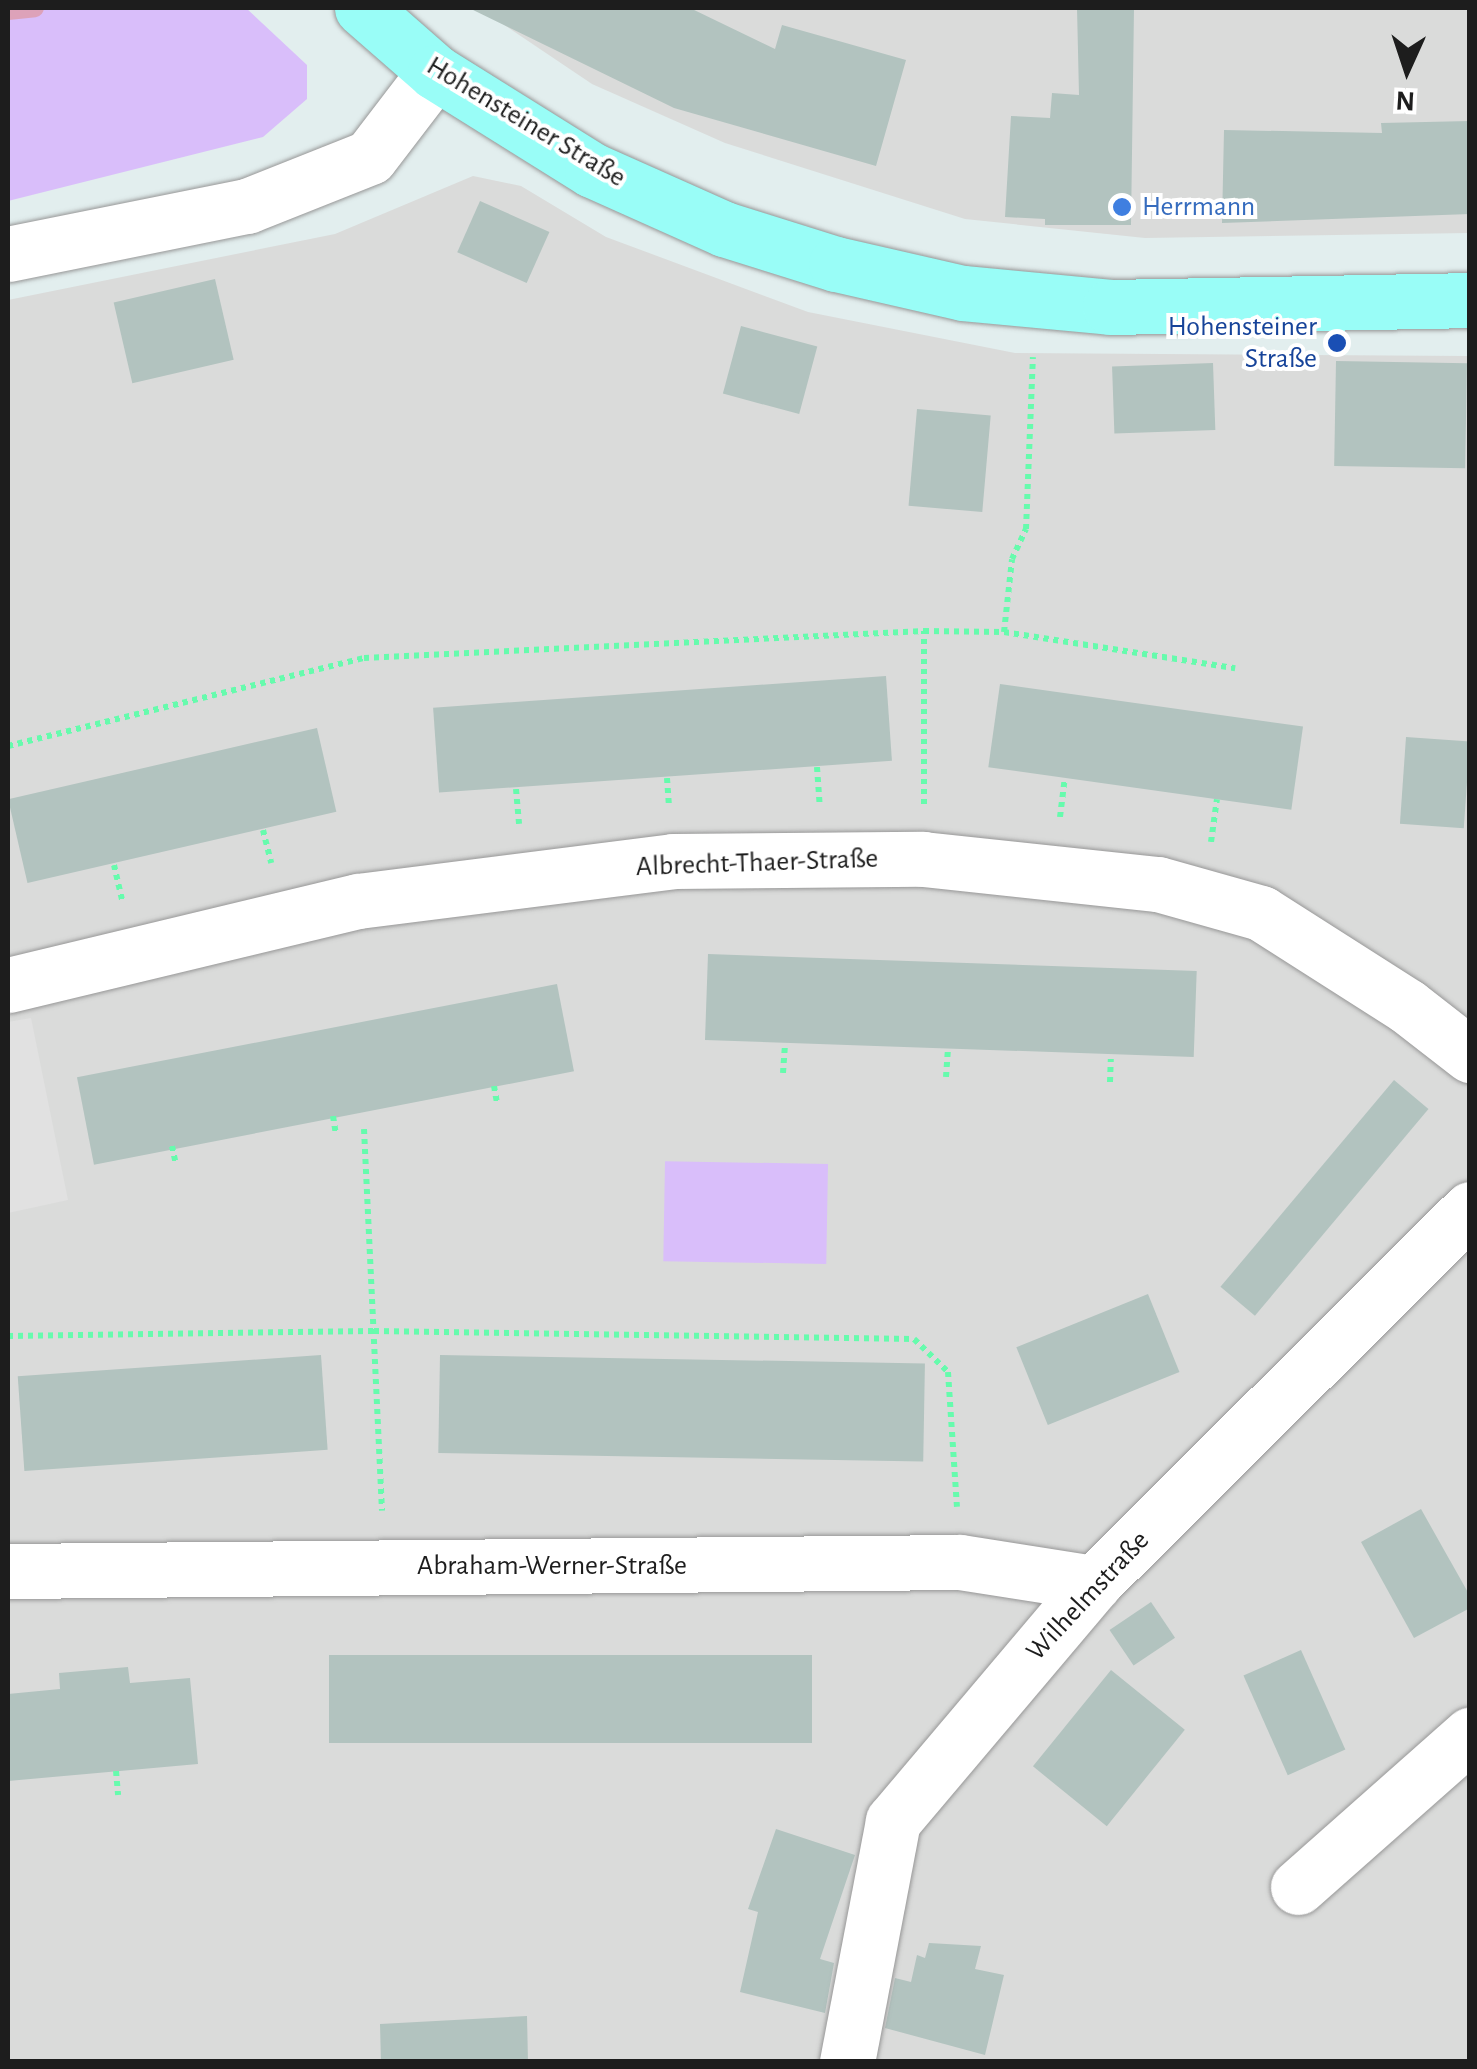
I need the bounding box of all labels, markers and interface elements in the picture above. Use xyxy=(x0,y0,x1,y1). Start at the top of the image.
north arrow xyxy=(1357,20,1457,120)
street label: Hohensteiner Straße xyxy=(420,49,632,195)
text: N xyxy=(1395,85,1416,114)
place label: Herrmann xyxy=(1142,190,1255,224)
marker: Herrmann xyxy=(1111,196,1133,218)
place label: Hohensteiner Straße xyxy=(1168,310,1317,376)
marker: Hohensteiner Straße xyxy=(1326,332,1348,354)
street label: Albrecht-Thaer-Straße xyxy=(635,842,879,884)
street label: Wilhelmstraße xyxy=(1019,1524,1157,1668)
street label: Abraham-Werner-Straße xyxy=(417,1549,687,1583)

